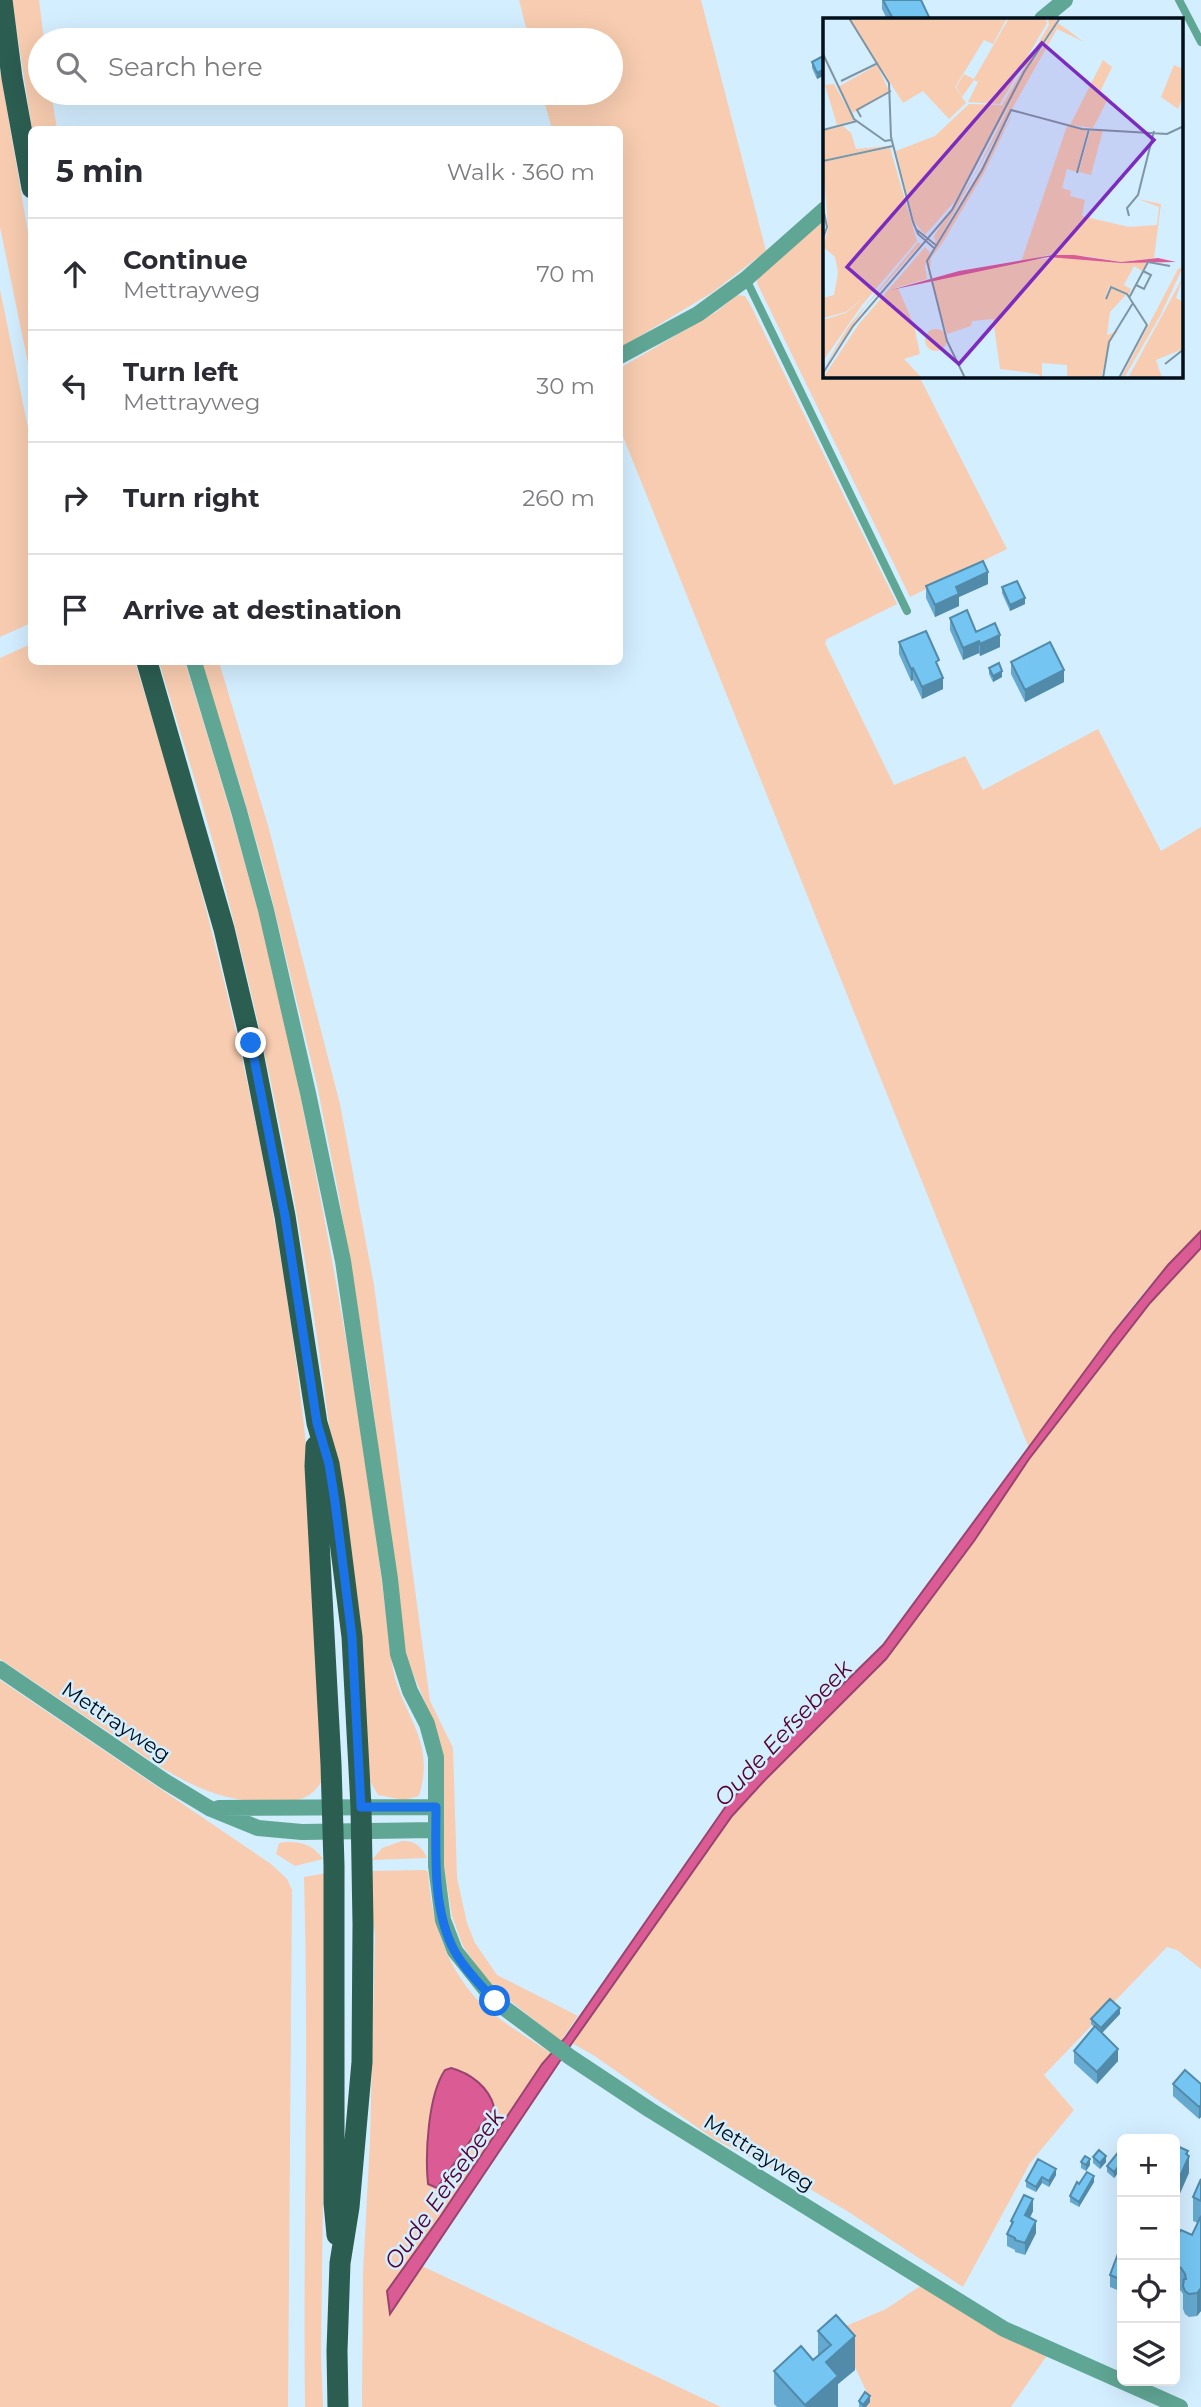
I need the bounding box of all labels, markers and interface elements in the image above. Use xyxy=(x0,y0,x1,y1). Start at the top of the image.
inset map xyxy=(823,18,1184,378)
search box xyxy=(28,28,623,105)
icon: search xyxy=(52,48,90,86)
text: Search here xyxy=(108,51,263,83)
text: 5 min xyxy=(56,153,144,190)
text: Walk · 360 m xyxy=(447,158,595,186)
text: Continue xyxy=(123,244,248,276)
icon: ahead xyxy=(56,255,94,293)
text: 70 m xyxy=(536,260,595,288)
text: Mettrayweg xyxy=(123,276,261,304)
text: Turn left xyxy=(123,356,239,388)
icon: left xyxy=(56,367,94,405)
text: 30 m xyxy=(536,372,595,400)
text: Mettrayweg xyxy=(123,388,261,416)
icon: right xyxy=(56,479,94,517)
text: Turn right xyxy=(123,482,259,514)
text: 260 m xyxy=(522,484,595,512)
icon: arrive xyxy=(56,591,94,629)
text: Arrive at destination xyxy=(123,594,402,626)
route end xyxy=(235,1027,266,1058)
water label: Oude Eefsebeek xyxy=(708,1653,859,1812)
street label: Mettrayweg xyxy=(57,1676,175,1767)
route start xyxy=(479,1985,510,2016)
water label: Oude Eefsebeek xyxy=(378,2102,511,2275)
street label: Mettrayweg xyxy=(699,2109,819,2196)
map controls xyxy=(1117,2134,1180,2386)
button: + xyxy=(1117,2134,1180,2197)
button: − xyxy=(1117,2197,1180,2260)
button: locate xyxy=(1117,2260,1180,2323)
button: layers xyxy=(1117,2323,1180,2386)

